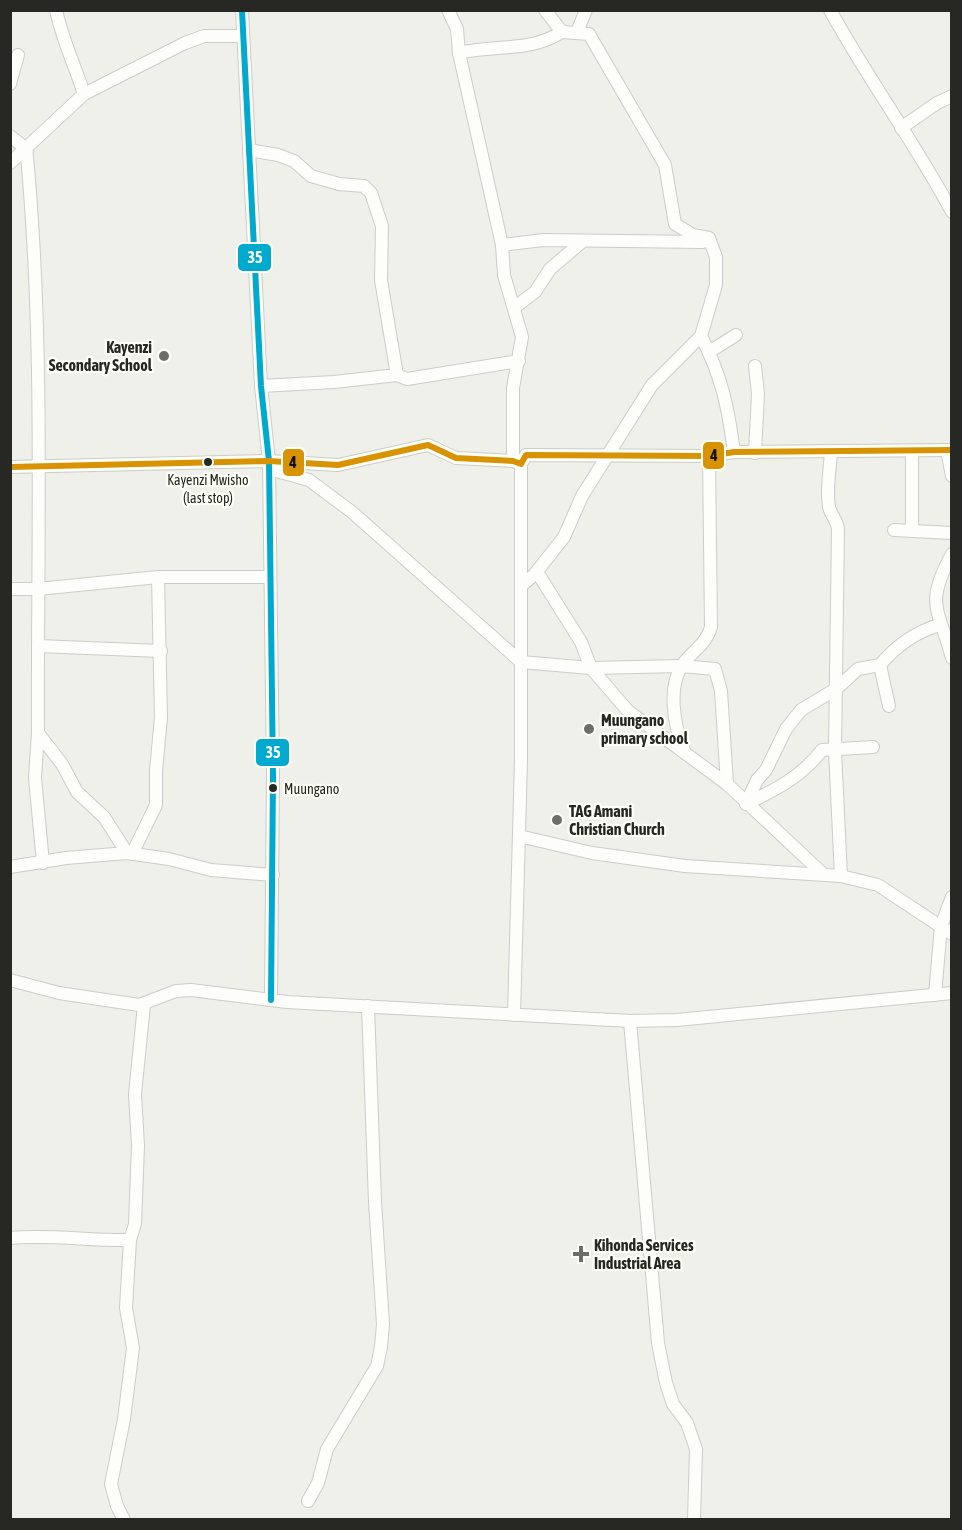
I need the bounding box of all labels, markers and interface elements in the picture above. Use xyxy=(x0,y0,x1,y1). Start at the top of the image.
line badge: 35 xyxy=(237,243,272,272)
text: 35 xyxy=(247,248,263,266)
place label: Kayenzi Secondary School xyxy=(49,338,153,374)
marker: Kayenzi Secondary School xyxy=(157,349,171,363)
line badge: 4 xyxy=(702,441,725,470)
text: 4 xyxy=(709,446,718,464)
line badge: 4 xyxy=(282,448,305,477)
text: 4 xyxy=(288,453,297,471)
marker: Kayenzi Mwisho (last stop) xyxy=(202,456,214,468)
place label: Kayenzi Mwisho (last stop) xyxy=(167,472,249,506)
place label: Muungano primary school xyxy=(601,711,689,747)
marker: Muungano primary school xyxy=(582,722,596,736)
line badge: 35 xyxy=(255,738,290,767)
text: 35 xyxy=(265,743,281,761)
place label: Muungano xyxy=(284,781,339,797)
marker: Muungano xyxy=(267,782,279,794)
place label: TAG Amani Christian Church xyxy=(569,802,665,838)
marker: TAG Amani Christian Church xyxy=(550,813,564,827)
place label: Kihonda Services Industrial Area xyxy=(594,1236,694,1272)
marker: Kihonda Services Industrial Area xyxy=(572,1245,590,1263)

